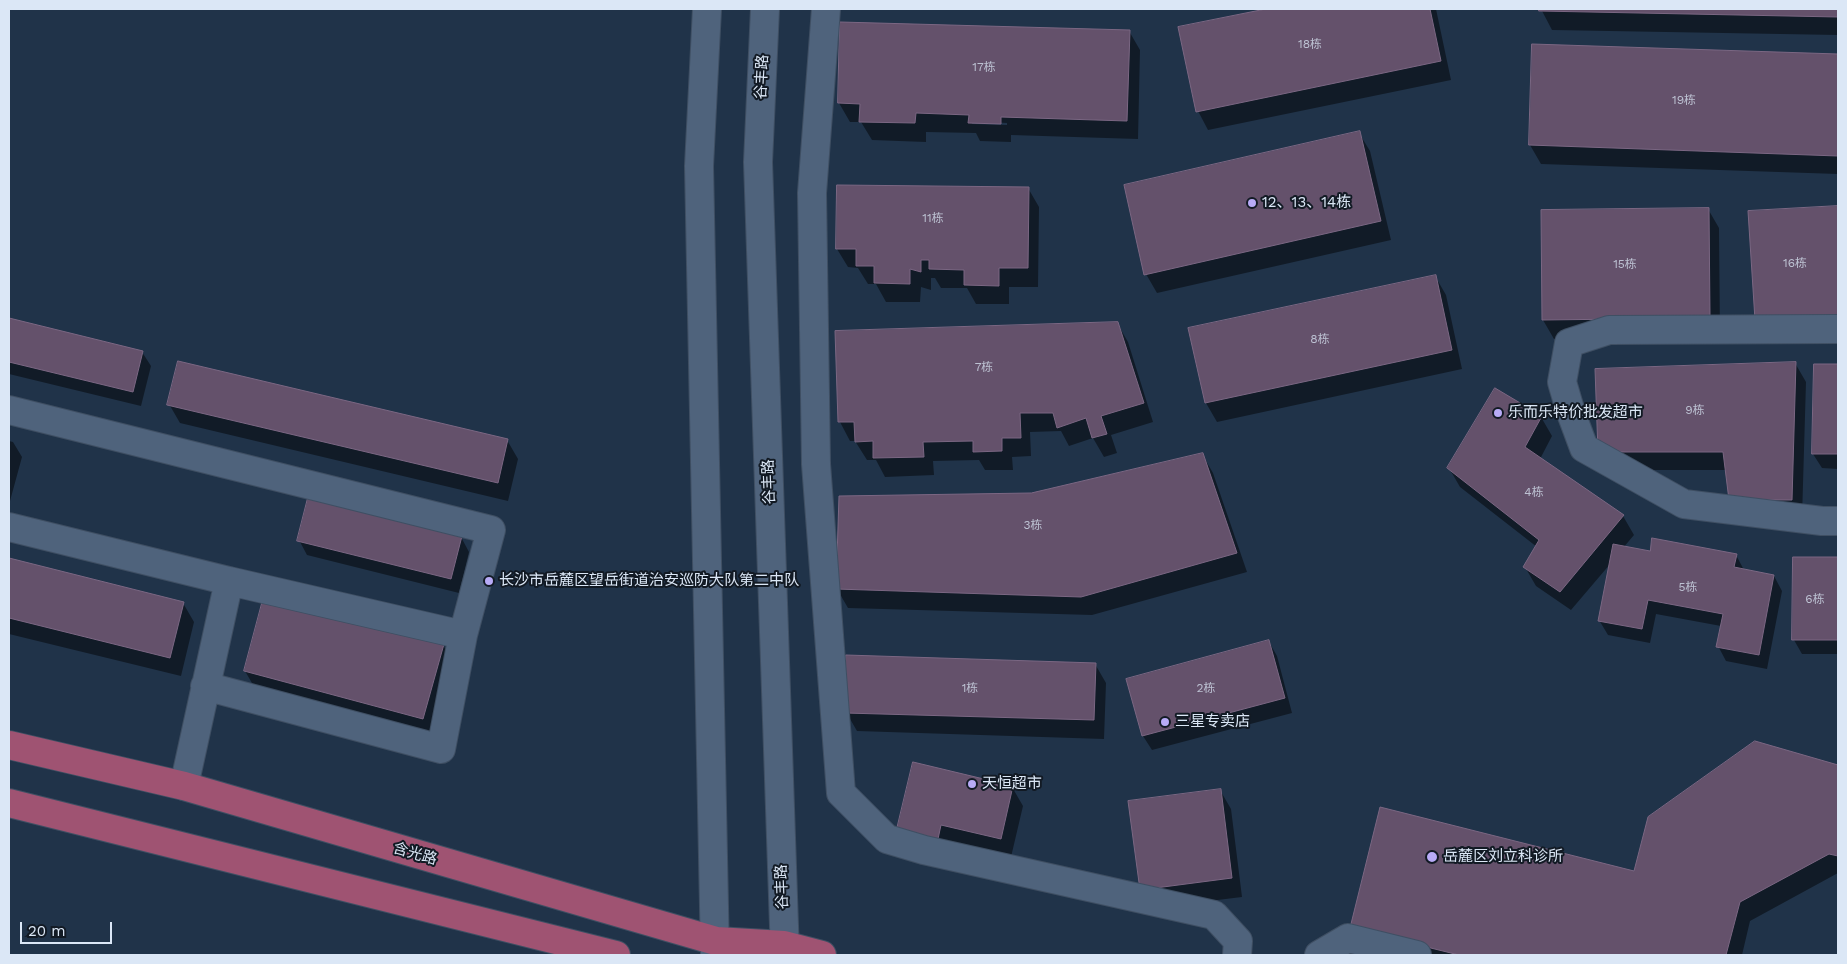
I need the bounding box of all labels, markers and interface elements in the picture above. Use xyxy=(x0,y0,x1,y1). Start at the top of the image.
house number: 18栋 xyxy=(1298,37,1322,51)
street label: 谷丰路 xyxy=(752,54,772,100)
house number: 17栋 xyxy=(972,60,996,74)
house number: 19栋 xyxy=(1672,93,1696,107)
place label: 12、13、14栋 xyxy=(1262,194,1351,212)
marker: 12、13、14栋 xyxy=(1246,197,1258,209)
house number: 11栋 xyxy=(922,211,944,225)
house number: 16栋 xyxy=(1783,256,1807,270)
house number: 15栋 xyxy=(1613,257,1637,271)
house number: 8栋 xyxy=(1310,332,1330,346)
house number: 7栋 xyxy=(975,360,993,374)
house number: 9栋 xyxy=(1685,403,1705,417)
place label: 乐而乐特价批发超市 xyxy=(1508,404,1643,422)
marker: 乐而乐特价批发超市 xyxy=(1492,407,1504,419)
street label: 谷丰路 xyxy=(759,459,779,505)
house number: 4栋 xyxy=(1524,485,1544,499)
house number: 3栋 xyxy=(1024,518,1042,532)
place label: 长沙市岳麓区望岳街道治安巡防大队第二中队 xyxy=(499,572,799,590)
marker: 长沙市岳麓区望岳街道治安巡防大队第二中队 xyxy=(483,575,495,587)
house number: 5栋 xyxy=(1679,580,1697,594)
house number: 6栋 xyxy=(1805,592,1825,606)
house number: 1栋 xyxy=(962,681,978,695)
house number: 2栋 xyxy=(1197,681,1215,695)
place label: 三星专卖店 xyxy=(1175,713,1250,731)
marker: 三星专卖店 xyxy=(1159,716,1171,728)
place label: 天恒超市 xyxy=(982,775,1042,793)
marker: 天恒超市 xyxy=(966,778,978,790)
street label: 含光路 xyxy=(391,839,439,869)
place label: 岳麓区刘立科诊所 xyxy=(1443,848,1563,866)
marker: 岳麓区刘立科诊所 xyxy=(1425,850,1439,864)
street label: 谷丰路 xyxy=(772,864,792,910)
scale bar xyxy=(22,912,115,944)
text: 20 m xyxy=(28,922,66,940)

